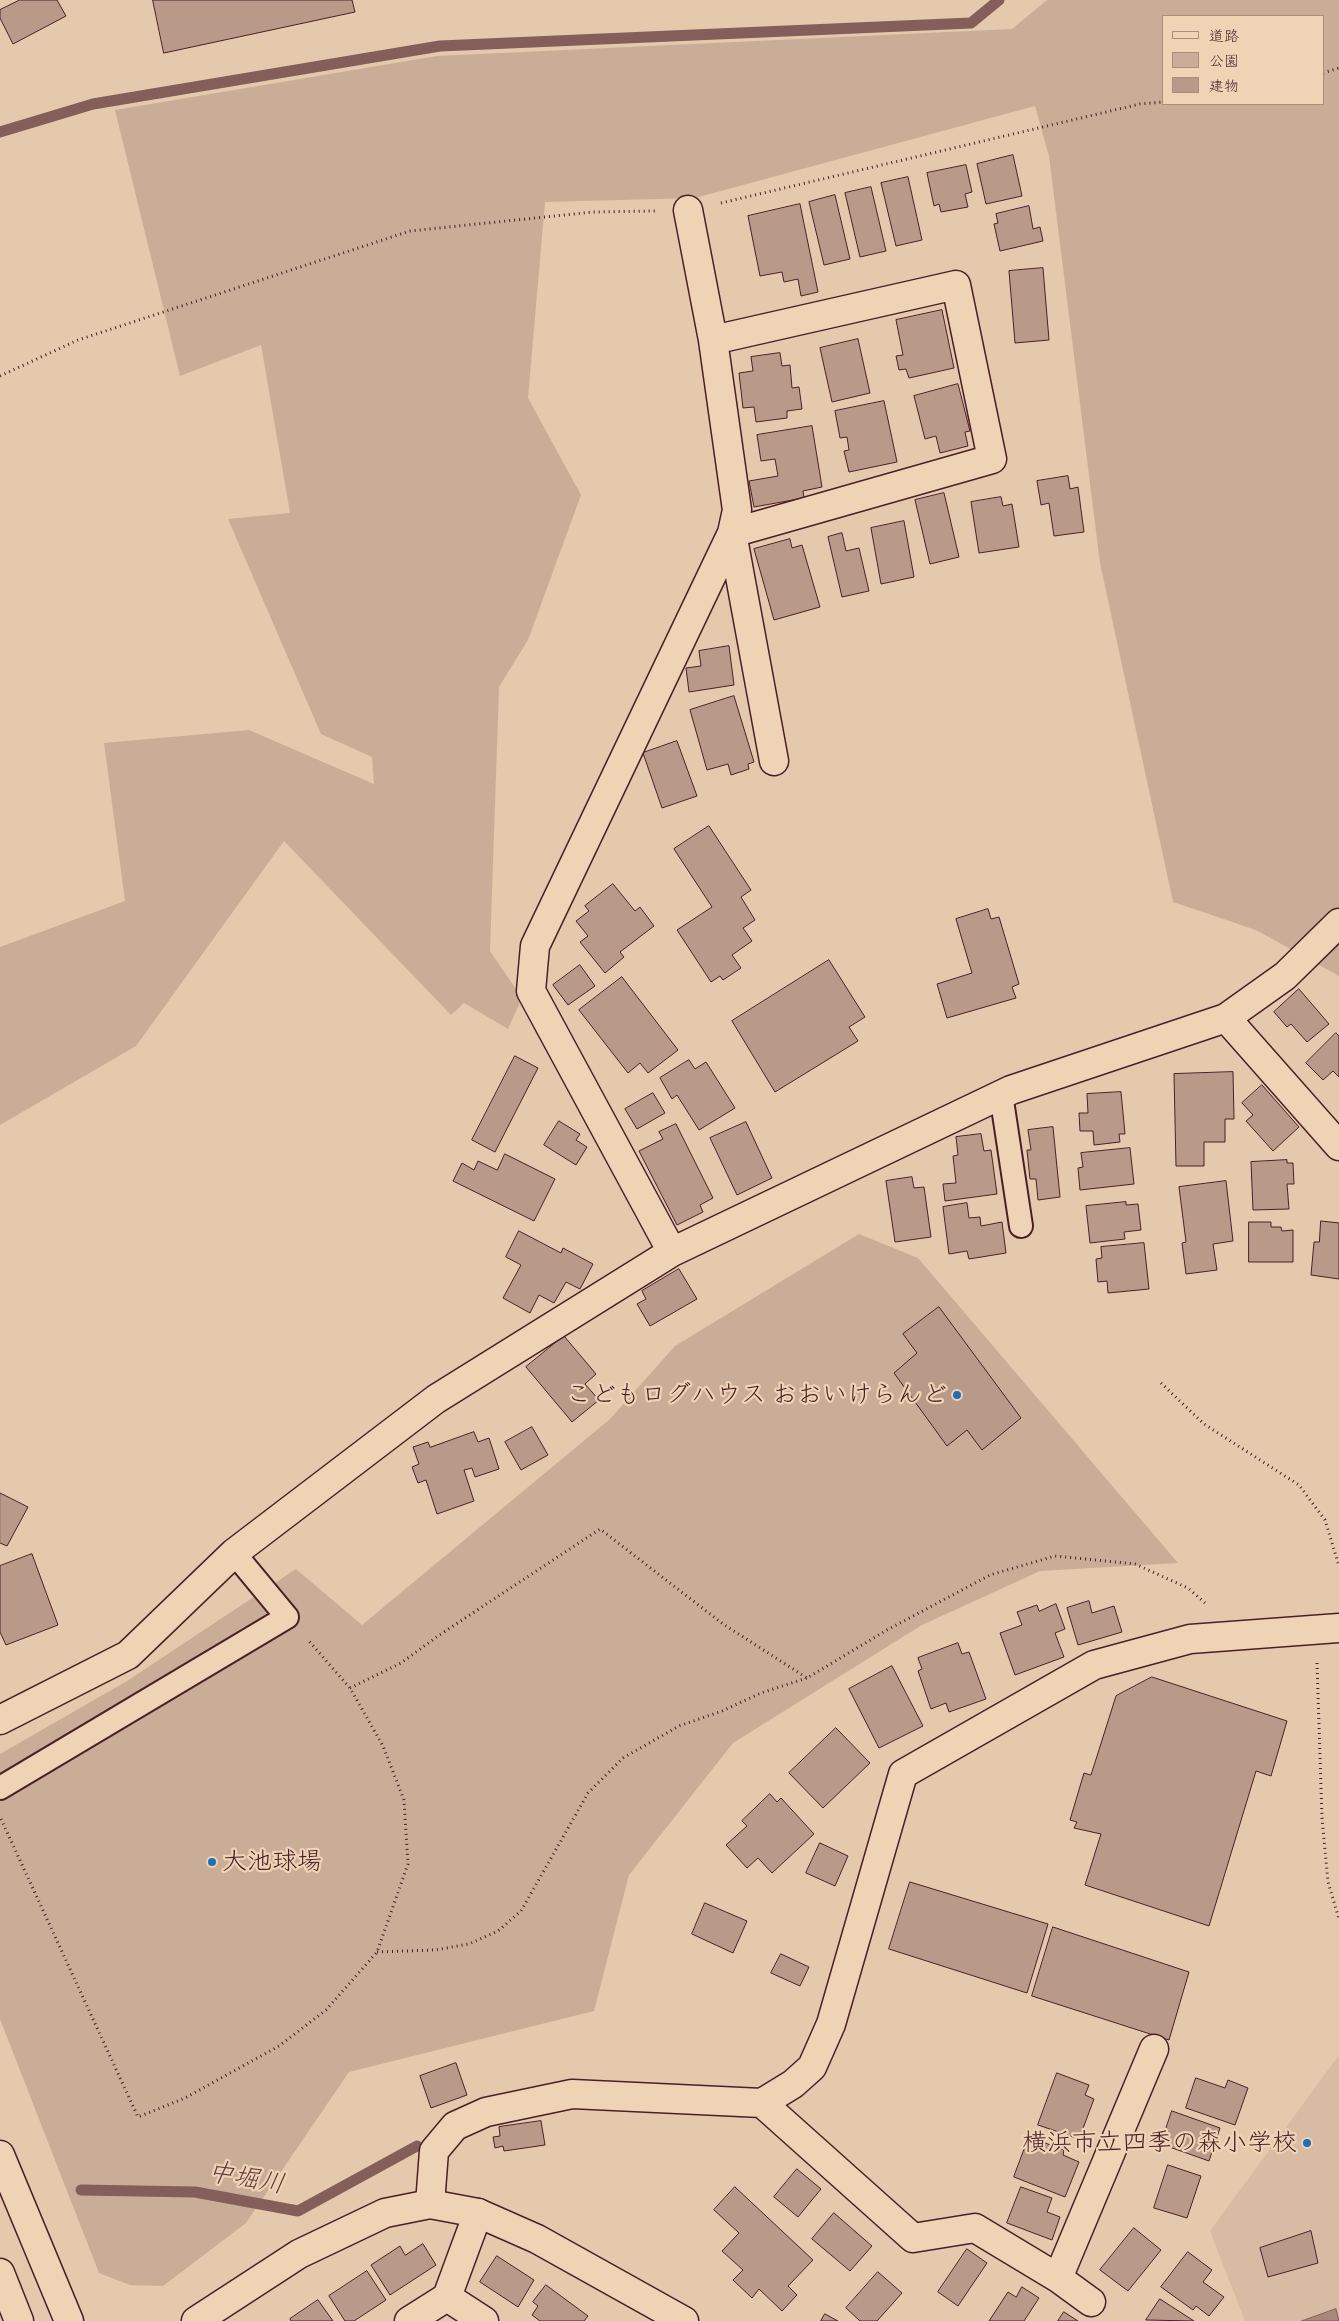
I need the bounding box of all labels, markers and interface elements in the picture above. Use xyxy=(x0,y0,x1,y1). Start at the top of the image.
legend xyxy=(1162,15,1324,105)
text: 道路 xyxy=(1209,27,1239,46)
text: 公園 xyxy=(1209,52,1239,71)
text: 建物 xyxy=(1209,77,1239,96)
place label: こどもログハウス おおいけらんど xyxy=(566,1380,947,1410)
marker: こどもログハウス おおいけらんど xyxy=(951,1389,963,1401)
place label: 大池球場 xyxy=(222,1847,322,1877)
marker: 大池球場 xyxy=(206,1856,218,1868)
place label: 横浜市立四季の森小学校 xyxy=(1022,2128,1297,2158)
marker: 横浜市立四季の森小学校 xyxy=(1301,2137,1313,2149)
water label: 中堀川 xyxy=(205,2157,287,2201)

